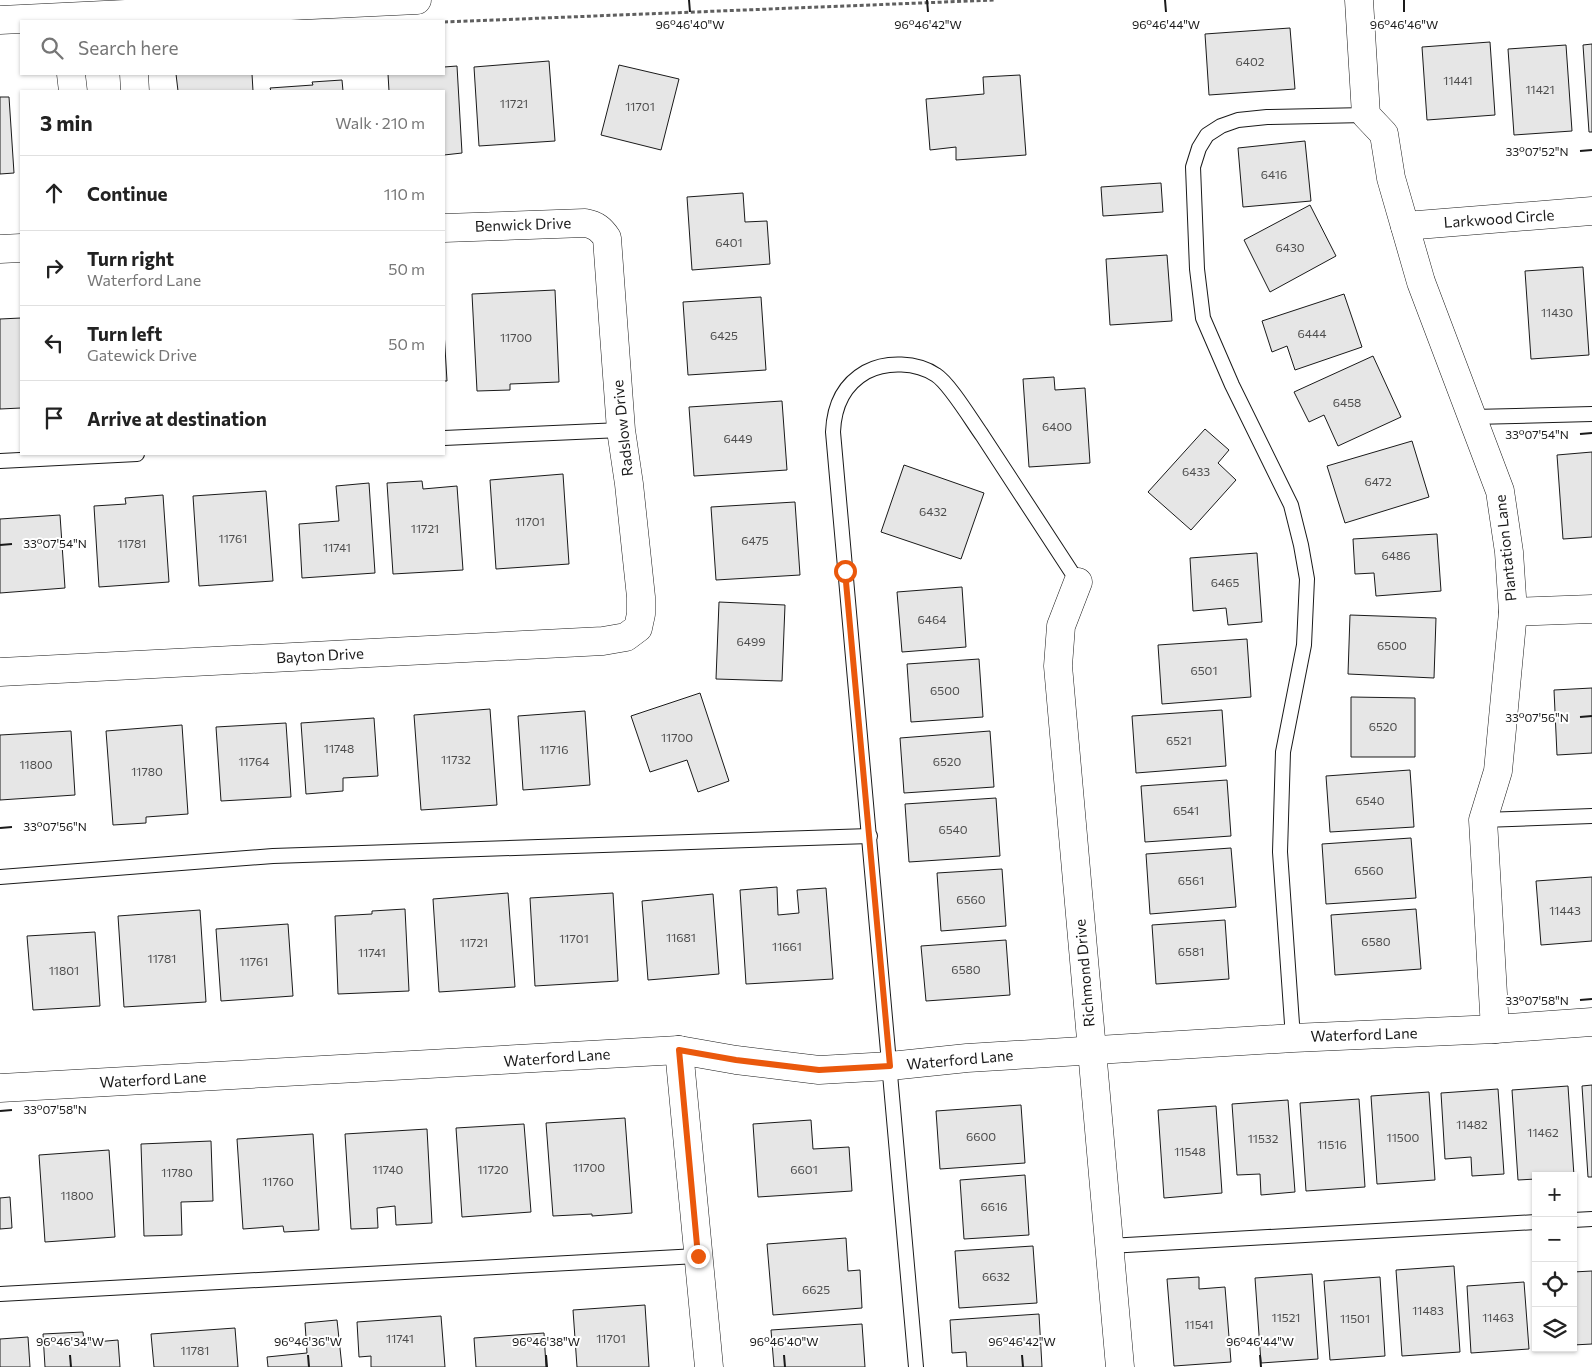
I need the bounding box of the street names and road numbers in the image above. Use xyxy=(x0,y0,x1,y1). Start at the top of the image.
street label: Larkwood Circle xyxy=(1443,205,1555,231)
street label: Benwick Drive xyxy=(474,213,572,235)
street label: Radslow Drive xyxy=(608,379,636,477)
street label: Plantation Lane xyxy=(1490,494,1520,602)
street label: Bayton Drive xyxy=(276,644,364,666)
street label: Richmond Drive xyxy=(1070,918,1098,1028)
street label: Waterford Lane xyxy=(1310,1023,1418,1045)
street label: Waterford Lane xyxy=(503,1044,611,1070)
street label: Waterford Lane xyxy=(906,1045,1014,1073)
street label: Waterford Lane xyxy=(99,1067,207,1091)

